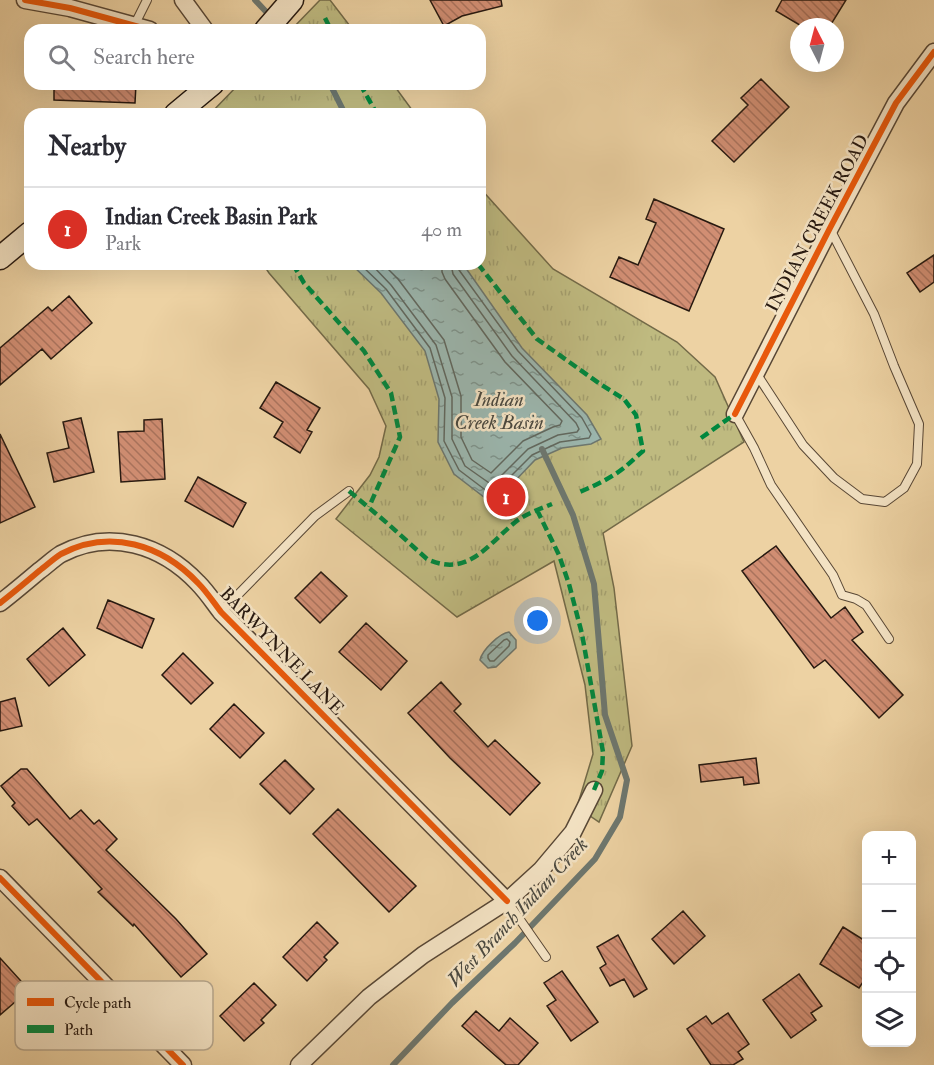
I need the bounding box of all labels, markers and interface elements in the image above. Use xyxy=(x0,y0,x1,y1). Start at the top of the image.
north arrow xyxy=(790,18,844,72)
search box xyxy=(24,24,486,90)
icon: search xyxy=(45,41,78,74)
text: Search here xyxy=(93,43,195,71)
street label: INDIAN CREEK ROAD xyxy=(761,130,874,316)
text: Nearby xyxy=(48,131,126,163)
text: Indian Creek Basin Park xyxy=(105,203,317,231)
text: 1 xyxy=(64,217,71,242)
text: 40 m xyxy=(421,217,462,242)
text: Park xyxy=(105,231,141,256)
water label: Indian Creek Basin xyxy=(454,387,544,435)
pin: 1 xyxy=(486,474,526,520)
street label: BARWYNNE LANE xyxy=(215,582,349,720)
your location xyxy=(523,606,552,635)
map controls xyxy=(862,831,916,1047)
button: + xyxy=(862,831,916,885)
water label: West Branch Indian Creek xyxy=(442,832,593,992)
button: − xyxy=(862,885,916,939)
button: locate xyxy=(862,939,916,993)
legend xyxy=(15,981,213,1050)
text: Cycle path xyxy=(64,993,132,1014)
button: layers xyxy=(862,993,916,1047)
text: Path xyxy=(64,1020,94,1040)

